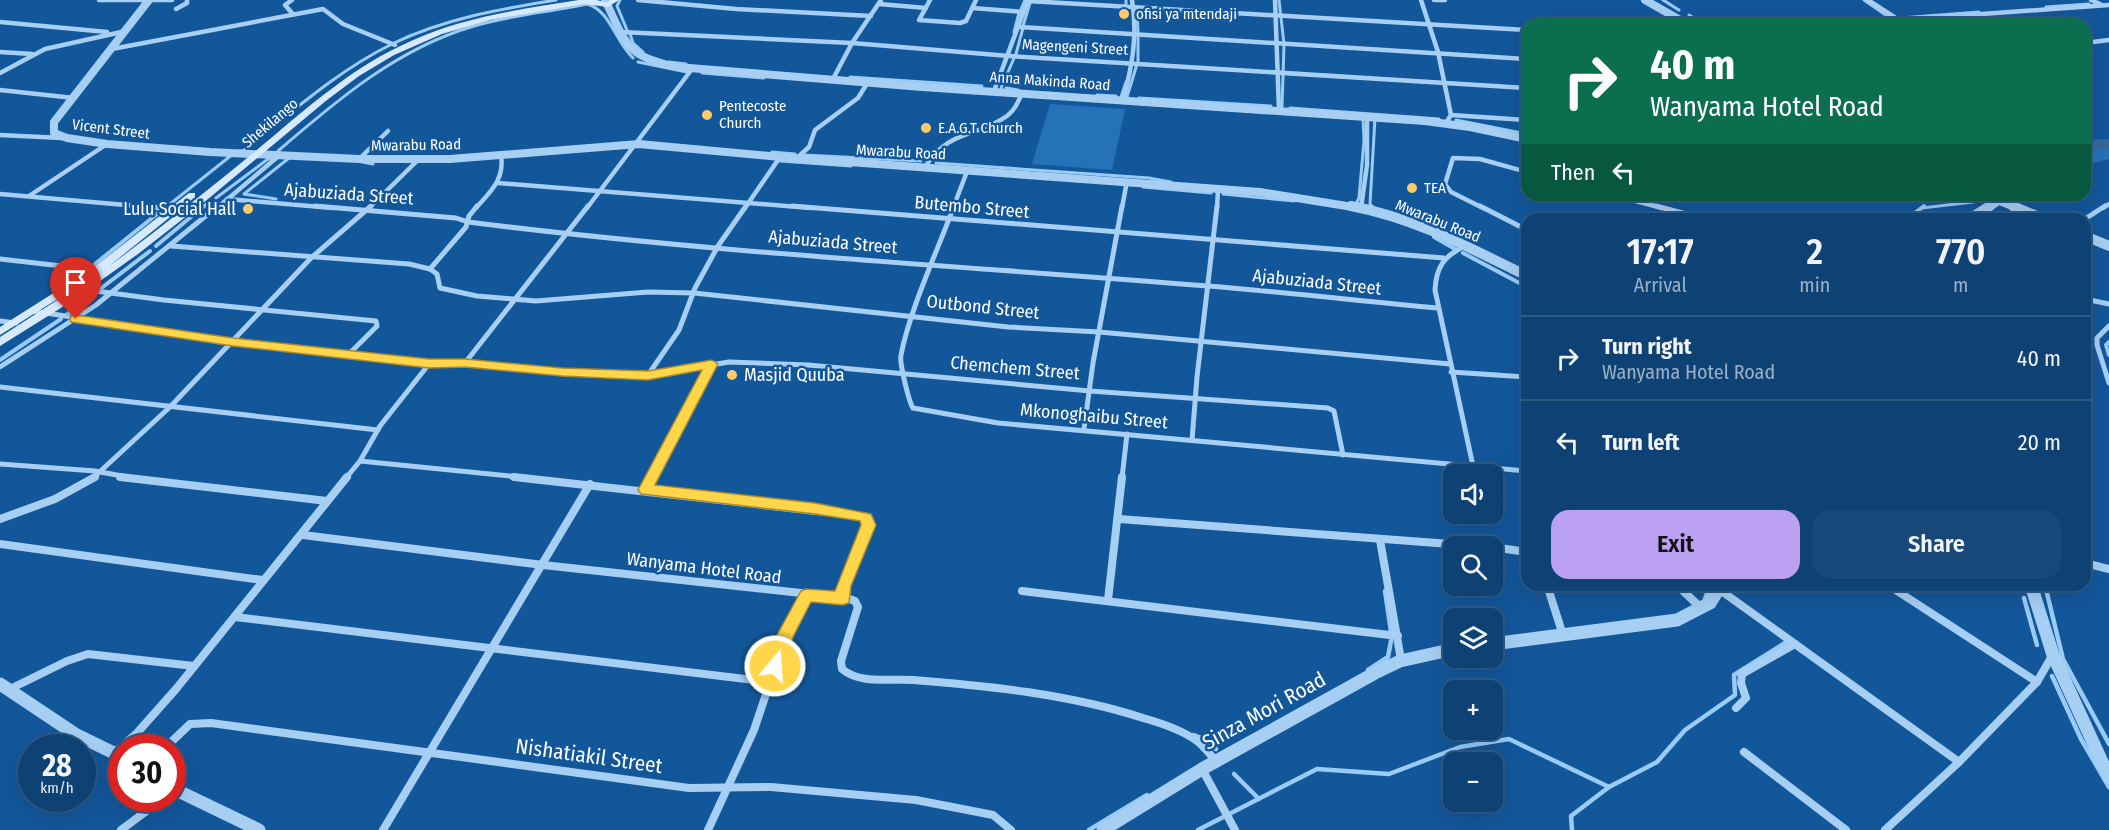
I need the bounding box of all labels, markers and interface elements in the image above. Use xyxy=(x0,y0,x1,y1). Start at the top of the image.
place label: ofisi ya mtendaji xyxy=(1136,5,1237,23)
marker: ofisi ya mtendaji xyxy=(1117,7,1131,21)
street label: Magengeni Street xyxy=(1021,35,1129,59)
text: 40 m xyxy=(1650,40,1735,90)
icon: right xyxy=(1551,42,1629,120)
street label: Anna Makinda Road xyxy=(989,68,1111,94)
text: Wanyama Hotel Road xyxy=(1650,91,1884,123)
street label: Shekilango xyxy=(238,94,302,152)
place label: Pentecoste Church xyxy=(719,97,786,132)
marker: Pentecoste Church xyxy=(700,108,714,122)
street label: Vicent Street xyxy=(71,115,151,143)
place label: E.A.G.T Church xyxy=(938,119,1023,137)
marker: E.A.G.T Church xyxy=(919,121,933,135)
street label: Mwarabu Road xyxy=(371,135,461,155)
street label: Mwarabu Road xyxy=(855,141,947,163)
icon: left xyxy=(1607,156,1640,189)
text: Then xyxy=(1551,159,1595,186)
street label: Ajabuziada Street xyxy=(284,179,414,209)
place label: TEA xyxy=(1424,179,1446,197)
marker: TEA xyxy=(1405,181,1419,195)
street label: Butembo Street xyxy=(914,191,1030,223)
street label: Mwarabu Road xyxy=(1393,196,1483,246)
place label: Lulu Social Hall xyxy=(123,198,236,220)
marker: Lulu Social Hall xyxy=(241,202,255,216)
street label: Ajabuziada Street xyxy=(768,225,898,259)
text: 17:17 xyxy=(1627,230,1694,274)
text: 2 xyxy=(1807,230,1823,274)
text: 770 xyxy=(1936,230,1985,274)
pin xyxy=(50,257,101,319)
street label: Ajabuziada Street xyxy=(1252,264,1383,300)
icon: arrive xyxy=(59,266,92,299)
text: Arrival xyxy=(1634,273,1687,297)
text: min xyxy=(1799,273,1830,297)
text: m xyxy=(1953,273,1968,297)
street label: Outbond Street xyxy=(926,290,1041,324)
text: Turn right xyxy=(1602,333,1691,360)
icon: right xyxy=(1551,342,1584,375)
text: 40 m xyxy=(2017,345,2061,372)
street label: Chemchem Street xyxy=(949,351,1081,385)
text: Wanyama Hotel Road xyxy=(1602,360,1775,384)
place label: Masjid Quuba xyxy=(744,364,845,386)
marker: Masjid Quuba xyxy=(725,368,739,382)
street label: Mkonoghaibu Street xyxy=(1019,399,1169,433)
icon: left xyxy=(1551,426,1584,459)
text: Turn left xyxy=(1602,429,1680,456)
text: 20 m xyxy=(2018,429,2061,456)
map controls xyxy=(1443,464,1503,812)
button: sound xyxy=(1443,464,1503,524)
button: Exit xyxy=(1551,510,1800,579)
button: Share xyxy=(1812,510,2061,579)
button: search xyxy=(1443,536,1503,596)
street label: Wanyama Hotel Road xyxy=(625,548,783,588)
button: layers xyxy=(1443,608,1503,668)
position arrow xyxy=(743,634,807,698)
street label: Sinza Mori Road xyxy=(1198,666,1330,756)
button: + xyxy=(1443,680,1503,740)
street label: Nishatiakil Street xyxy=(514,733,664,779)
speed limit sign: 30 xyxy=(108,734,186,812)
text: 28 xyxy=(42,748,72,784)
button: − xyxy=(1443,752,1503,812)
text: km/h xyxy=(40,779,74,797)

